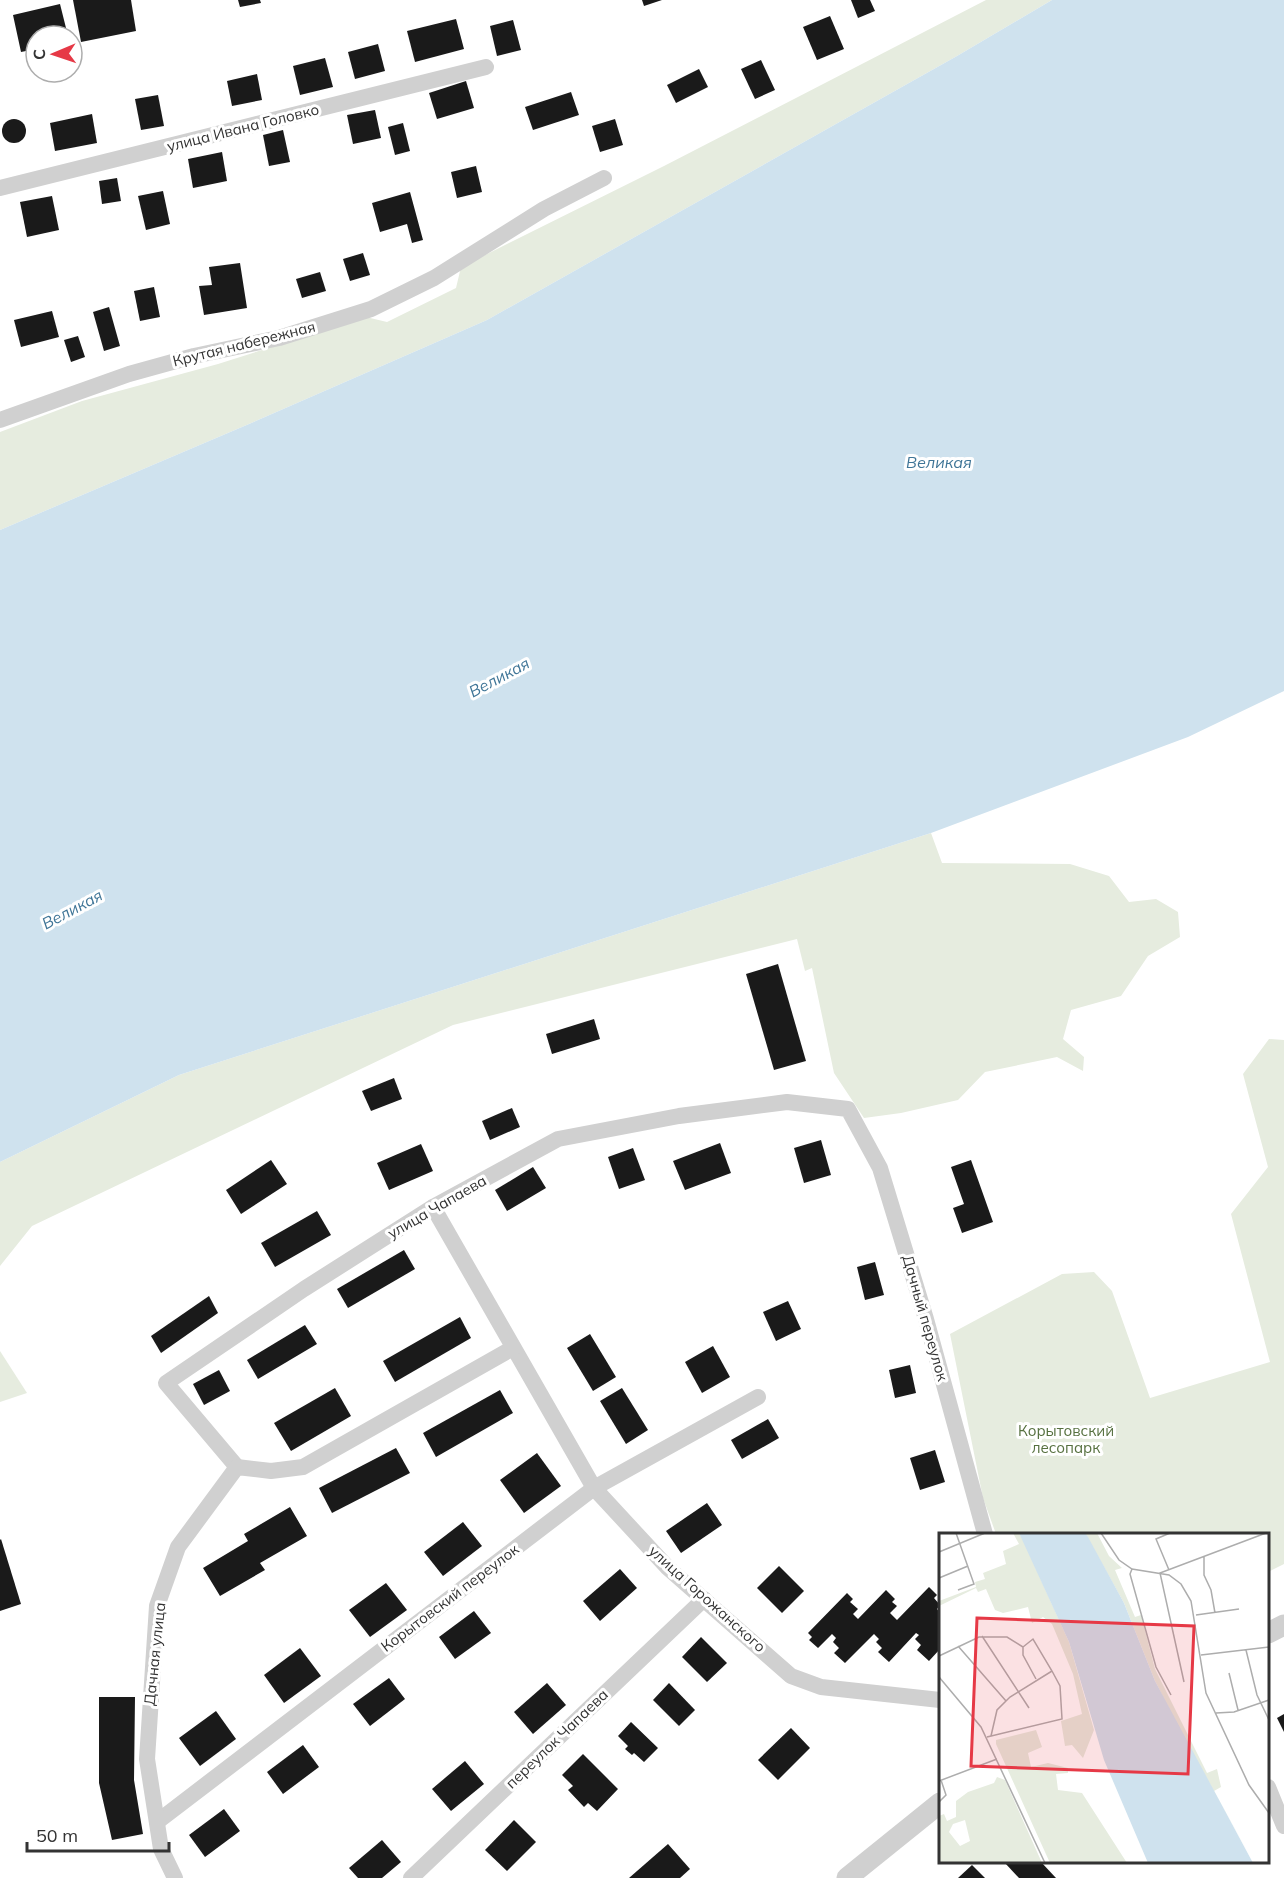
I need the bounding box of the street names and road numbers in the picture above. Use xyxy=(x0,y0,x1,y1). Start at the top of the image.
street label: улица Ивана Головко xyxy=(165,99,321,156)
street label: Крутая набережная xyxy=(171,317,317,370)
street label: улица Чапаева xyxy=(384,1171,490,1243)
street label: Дачный переулок xyxy=(898,1253,953,1384)
street label: Корытовский переулок xyxy=(377,1539,523,1656)
street label: улица Горожанского xyxy=(645,1541,770,1656)
street label: Дачная улица xyxy=(140,1601,169,1706)
street label: переулок Чапаева xyxy=(501,1685,612,1792)

